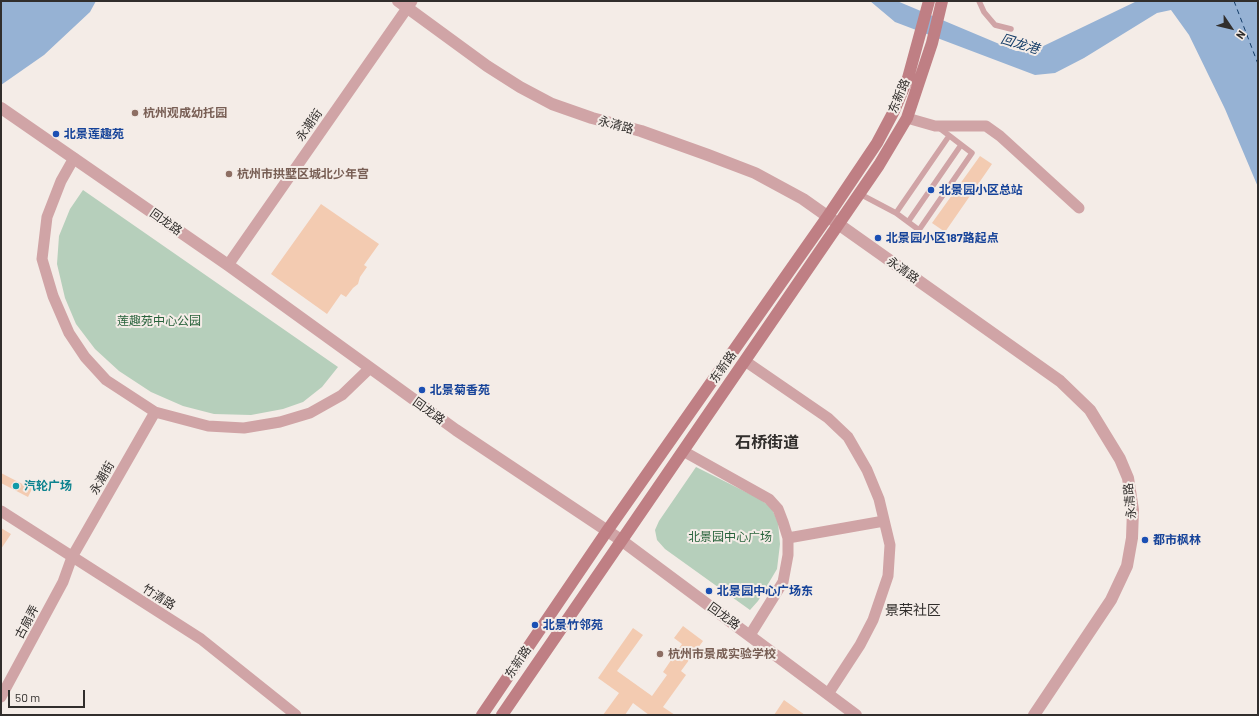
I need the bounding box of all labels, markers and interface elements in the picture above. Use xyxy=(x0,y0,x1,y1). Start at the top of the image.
north arrow xyxy=(1211,8,1251,48)
text: N xyxy=(1234,28,1249,42)
water label: 回龙港 xyxy=(999,31,1041,57)
street label: 东新路 xyxy=(885,77,913,115)
place label: 杭州观成幼托园 xyxy=(143,106,227,120)
street label: 永潮街 xyxy=(293,106,325,144)
marker: 杭州观成幼托园 xyxy=(130,108,140,118)
street label: 永清路 xyxy=(597,113,635,137)
place label: 北景莲趣苑 xyxy=(64,127,124,141)
marker: 北景莲趣苑 xyxy=(51,129,61,139)
place label: 杭州市拱墅区城北少年宫 xyxy=(237,167,369,181)
marker: 杭州市拱墅区城北少年宫 xyxy=(224,169,234,179)
place label: 北景园小区总站 xyxy=(939,183,1023,197)
marker: 北景园小区总站 xyxy=(926,185,936,195)
street label: 回龙路 xyxy=(147,206,185,238)
place label: 北景园小区187路起点 xyxy=(886,231,999,245)
marker: 北景园小区187路起点 xyxy=(873,233,883,243)
street label: 永清路 xyxy=(884,254,922,286)
park label: 莲趣苑中心公园 xyxy=(117,314,201,328)
street label: 东新路 xyxy=(707,348,739,386)
place label: 北景菊香苑 xyxy=(430,383,490,397)
marker: 北景菊香苑 xyxy=(417,385,427,395)
street label: 回龙路 xyxy=(410,395,448,427)
district label: 石桥街道 xyxy=(735,433,799,453)
street label: 永潮街 xyxy=(87,459,117,497)
place label: 汽轮广场 xyxy=(24,479,72,493)
marker: 汽轮广场 xyxy=(11,481,21,491)
street label: 永清路 xyxy=(1121,482,1139,520)
park label: 北景园中心广场 xyxy=(688,530,772,544)
place label: 都市枫林 xyxy=(1153,533,1201,547)
marker: 都市枫林 xyxy=(1140,535,1150,545)
street label: 竹清路 xyxy=(140,581,178,613)
place label: 北景园中心广场东 xyxy=(717,584,813,598)
marker: 北景园中心广场东 xyxy=(704,586,714,596)
street label: 回龙路 xyxy=(705,600,743,632)
district label: 景荣社区 xyxy=(885,602,941,618)
street label: 古扇弄 xyxy=(12,603,42,641)
place label: 北景竹邻苑 xyxy=(543,618,603,632)
marker: 北景竹邻苑 xyxy=(530,620,540,630)
street label: 东新路 xyxy=(502,643,534,681)
place label: 杭州市景成实验学校 xyxy=(668,647,776,661)
marker: 杭州市景成实验学校 xyxy=(655,649,665,659)
scale bar xyxy=(10,682,87,708)
text: 50 m xyxy=(15,690,40,704)

